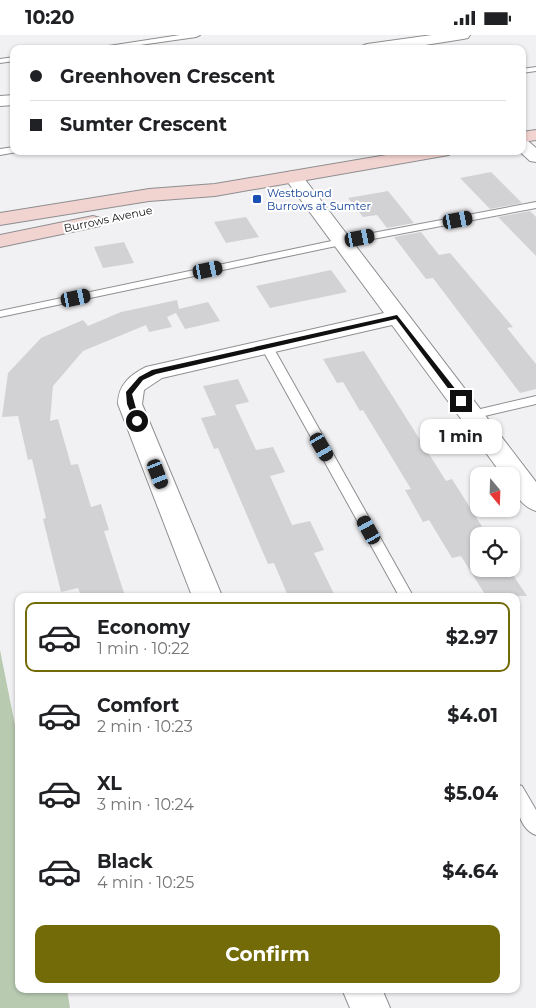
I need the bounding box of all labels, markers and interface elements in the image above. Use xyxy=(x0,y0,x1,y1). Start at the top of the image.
text: 10:20 xyxy=(25,6,74,29)
text: Greenhoven Crescent xyxy=(60,65,275,88)
text: Sumter Crescent xyxy=(60,113,227,136)
place label: Westbound Burrows at Sumter xyxy=(267,186,371,213)
marker: Westbound Burrows at Sumter xyxy=(251,193,263,205)
street label: Burrows Avenue xyxy=(62,203,154,235)
car xyxy=(441,210,474,230)
car xyxy=(343,228,376,248)
car xyxy=(191,260,224,280)
car xyxy=(59,288,92,308)
route end xyxy=(450,390,472,412)
route start xyxy=(126,410,148,432)
callout: 1 min xyxy=(420,419,502,453)
text: 1 min xyxy=(439,427,483,446)
car xyxy=(308,430,335,464)
car xyxy=(145,457,170,491)
north arrow xyxy=(470,467,520,517)
map controls xyxy=(470,467,520,577)
car xyxy=(355,513,382,547)
button: locate xyxy=(470,527,520,577)
icon: car xyxy=(37,615,82,660)
text: Economy xyxy=(97,616,190,639)
text: $2.97 xyxy=(446,626,498,649)
text: 1 min · 10:22 xyxy=(97,639,189,658)
icon: car xyxy=(37,693,82,738)
text: Comfort xyxy=(97,694,179,717)
text: $4.01 xyxy=(447,704,498,727)
text: 2 min · 10:23 xyxy=(97,717,193,736)
icon: car xyxy=(37,771,82,816)
text: XL xyxy=(97,772,122,795)
text: $5.04 xyxy=(444,782,498,805)
text: 3 min · 10:24 xyxy=(97,795,194,814)
icon: car xyxy=(37,849,82,894)
text: Black xyxy=(97,850,153,873)
text: $4.64 xyxy=(442,860,498,883)
text: 4 min · 10:25 xyxy=(97,873,194,892)
button: Confirm xyxy=(35,925,500,983)

